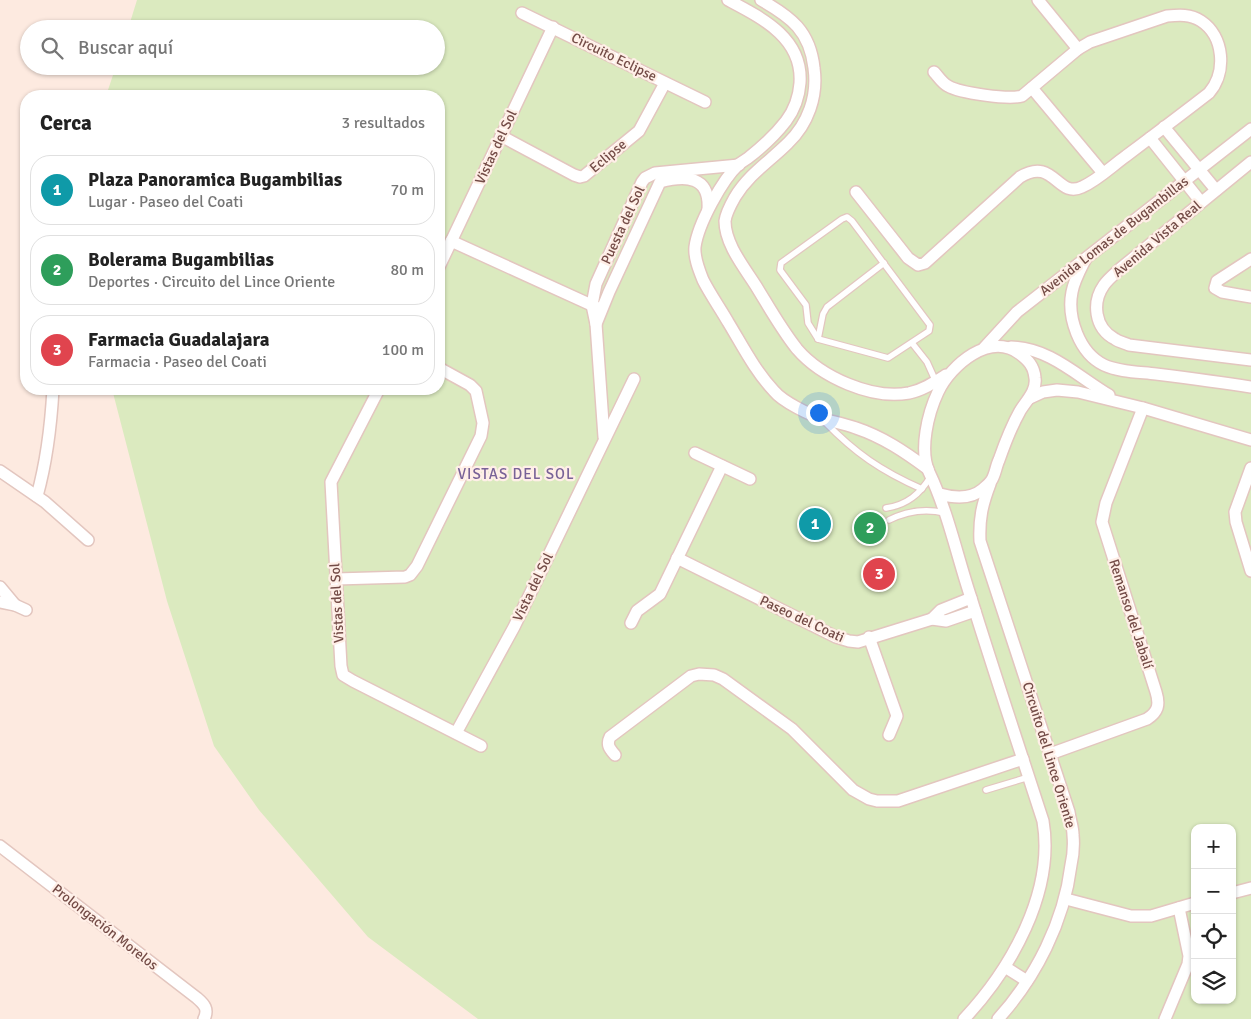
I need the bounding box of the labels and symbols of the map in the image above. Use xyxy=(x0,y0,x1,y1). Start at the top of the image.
street label: Circuito Eclipse xyxy=(569,29,659,85)
street label: Vistas del Sol xyxy=(471,107,521,187)
street label: Eclipse xyxy=(586,136,630,176)
street label: Avenida Lomas de Bugambillas xyxy=(1036,173,1192,299)
street label: Puesta del Sol xyxy=(597,183,649,267)
street label: Avenida Vista Real xyxy=(1109,197,1205,281)
your location xyxy=(806,400,832,426)
district label: VISTAS DEL SOL xyxy=(457,465,575,483)
pin: 1 xyxy=(799,505,831,543)
pin: 2 xyxy=(854,509,886,547)
street label: Vista del Sol xyxy=(509,550,557,624)
pin: 3 xyxy=(863,555,895,593)
street label: Remanso del Jabalí xyxy=(1105,557,1157,671)
street label: Vistas del Sol xyxy=(326,563,348,643)
street label: Paseo del Coati xyxy=(757,592,847,646)
street label: Circuito del Lince Oriente xyxy=(1019,680,1079,830)
street label: Prolongación Morelos xyxy=(49,880,161,974)

